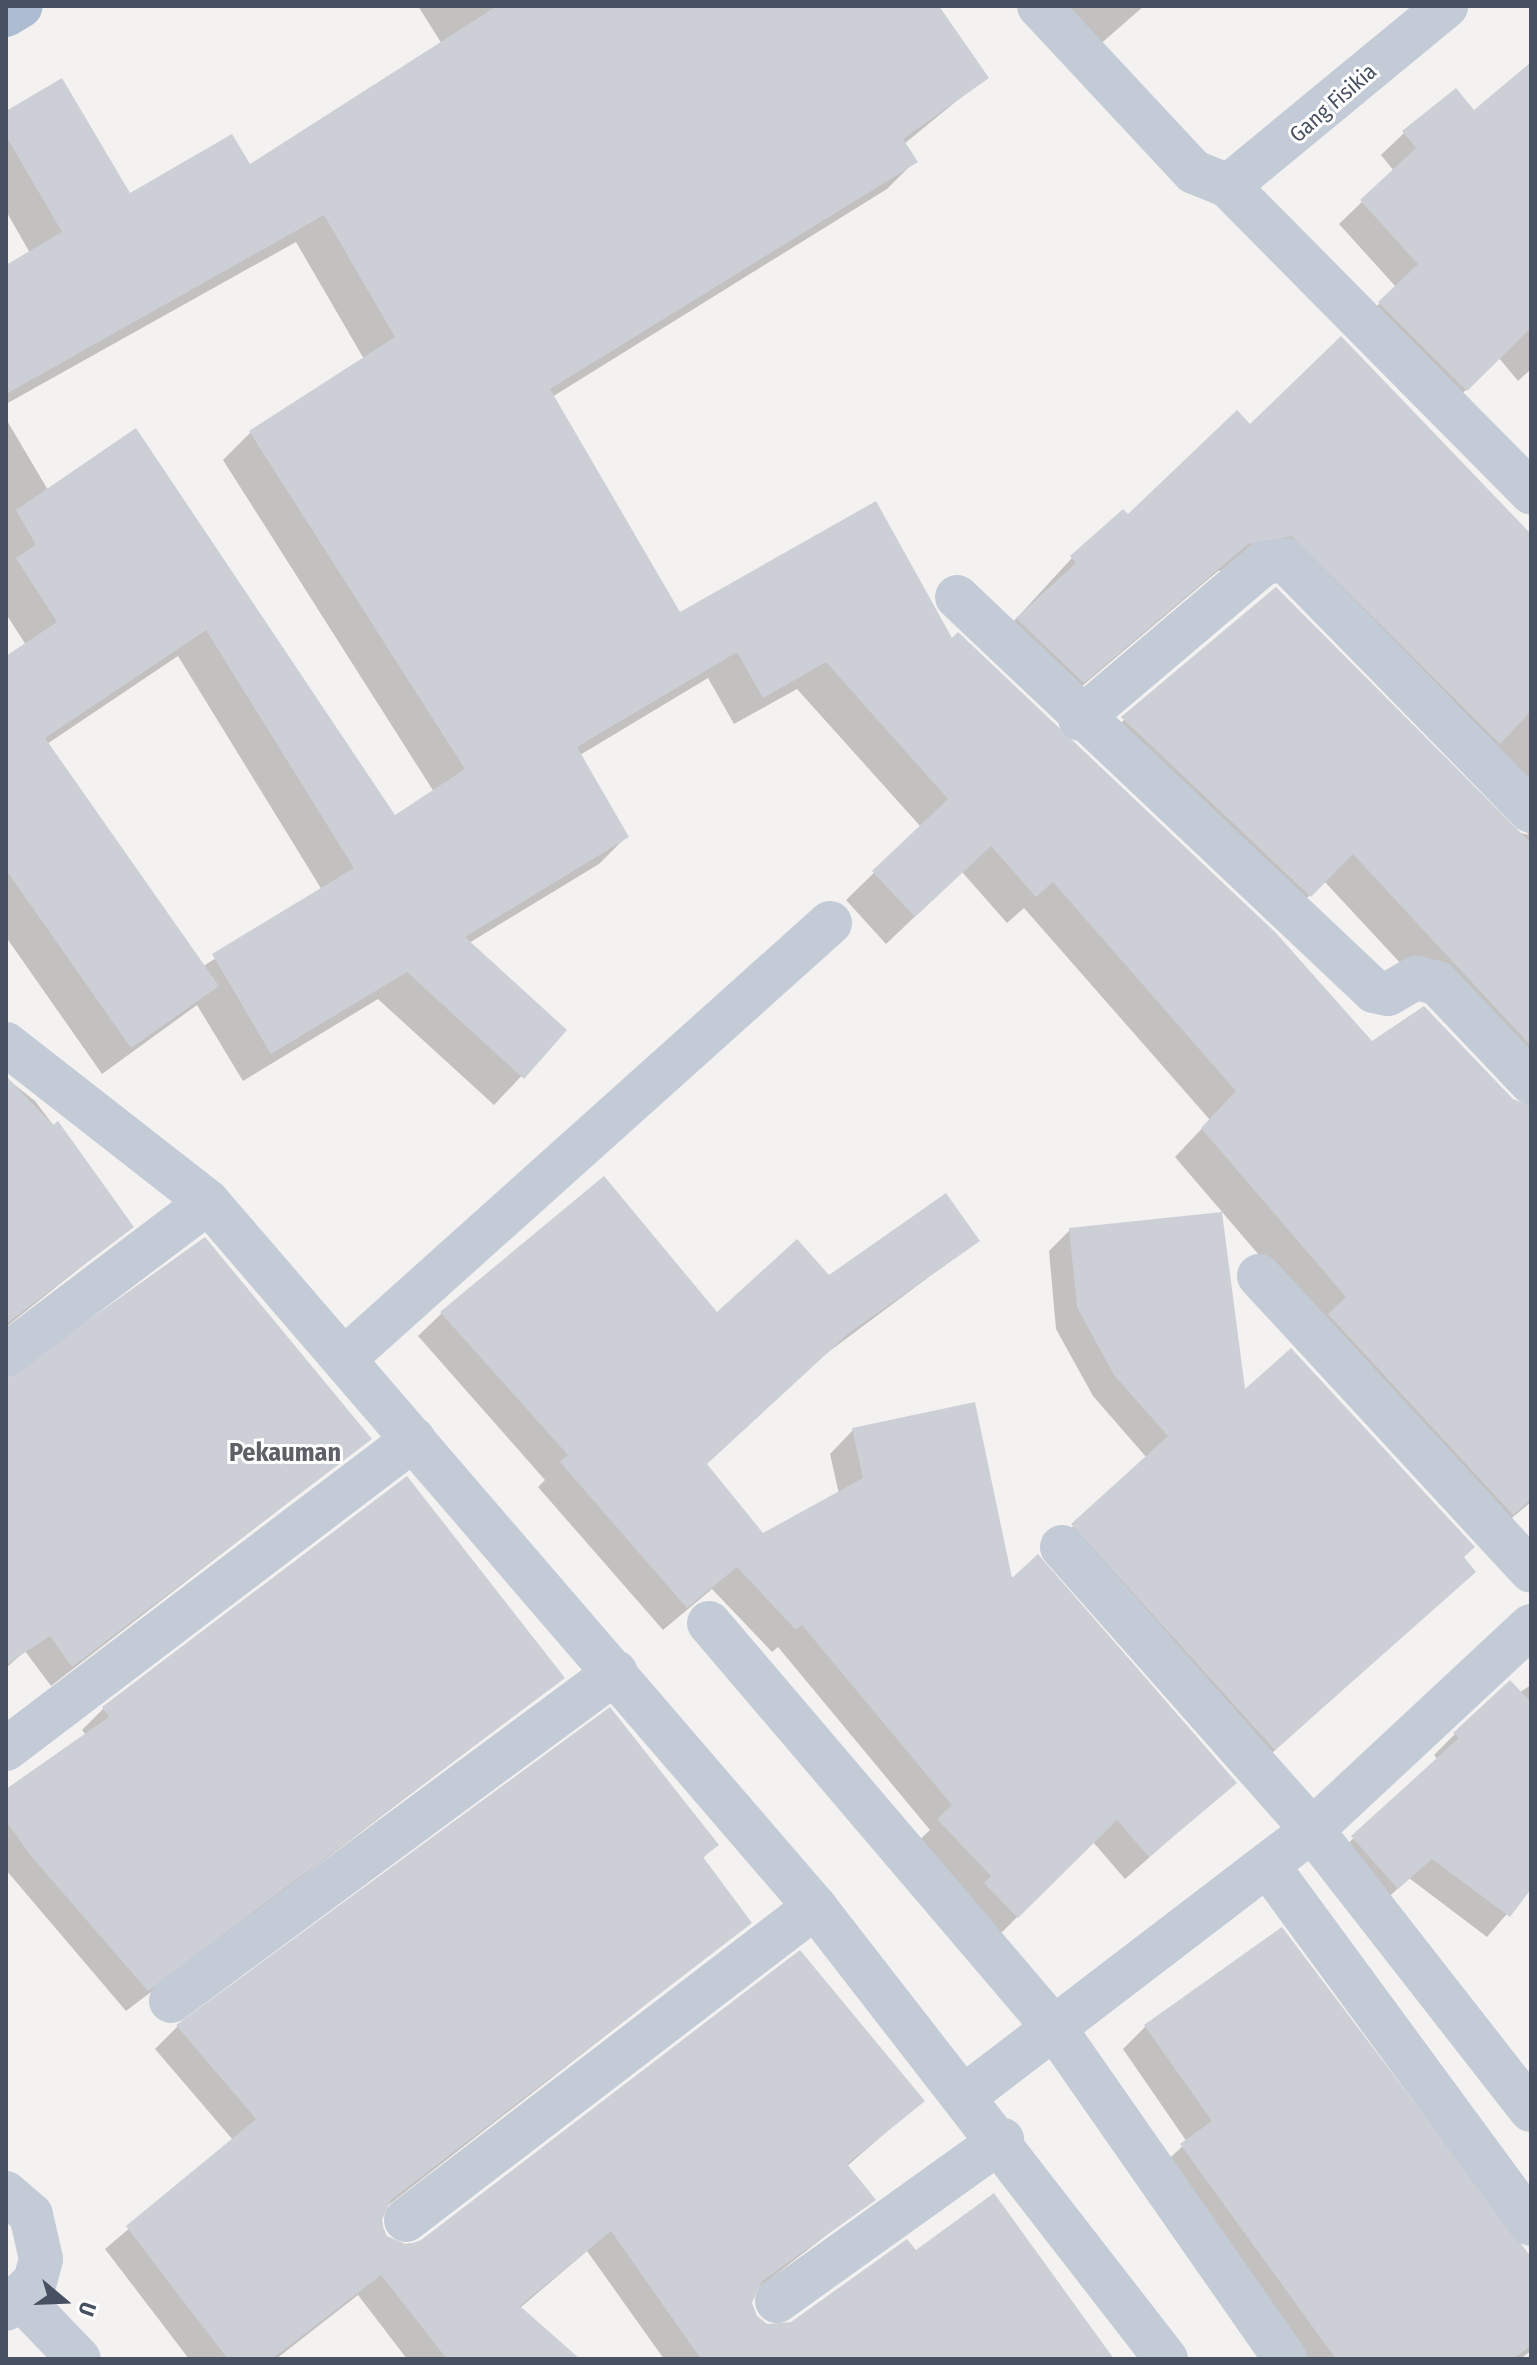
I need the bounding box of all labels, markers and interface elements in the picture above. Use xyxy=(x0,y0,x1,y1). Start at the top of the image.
street label: Gang Fisikia xyxy=(1284,58,1382,148)
district label: Pekauman xyxy=(229,1437,341,1469)
north arrow xyxy=(24,2261,104,2341)
text: U xyxy=(72,2298,102,2319)

